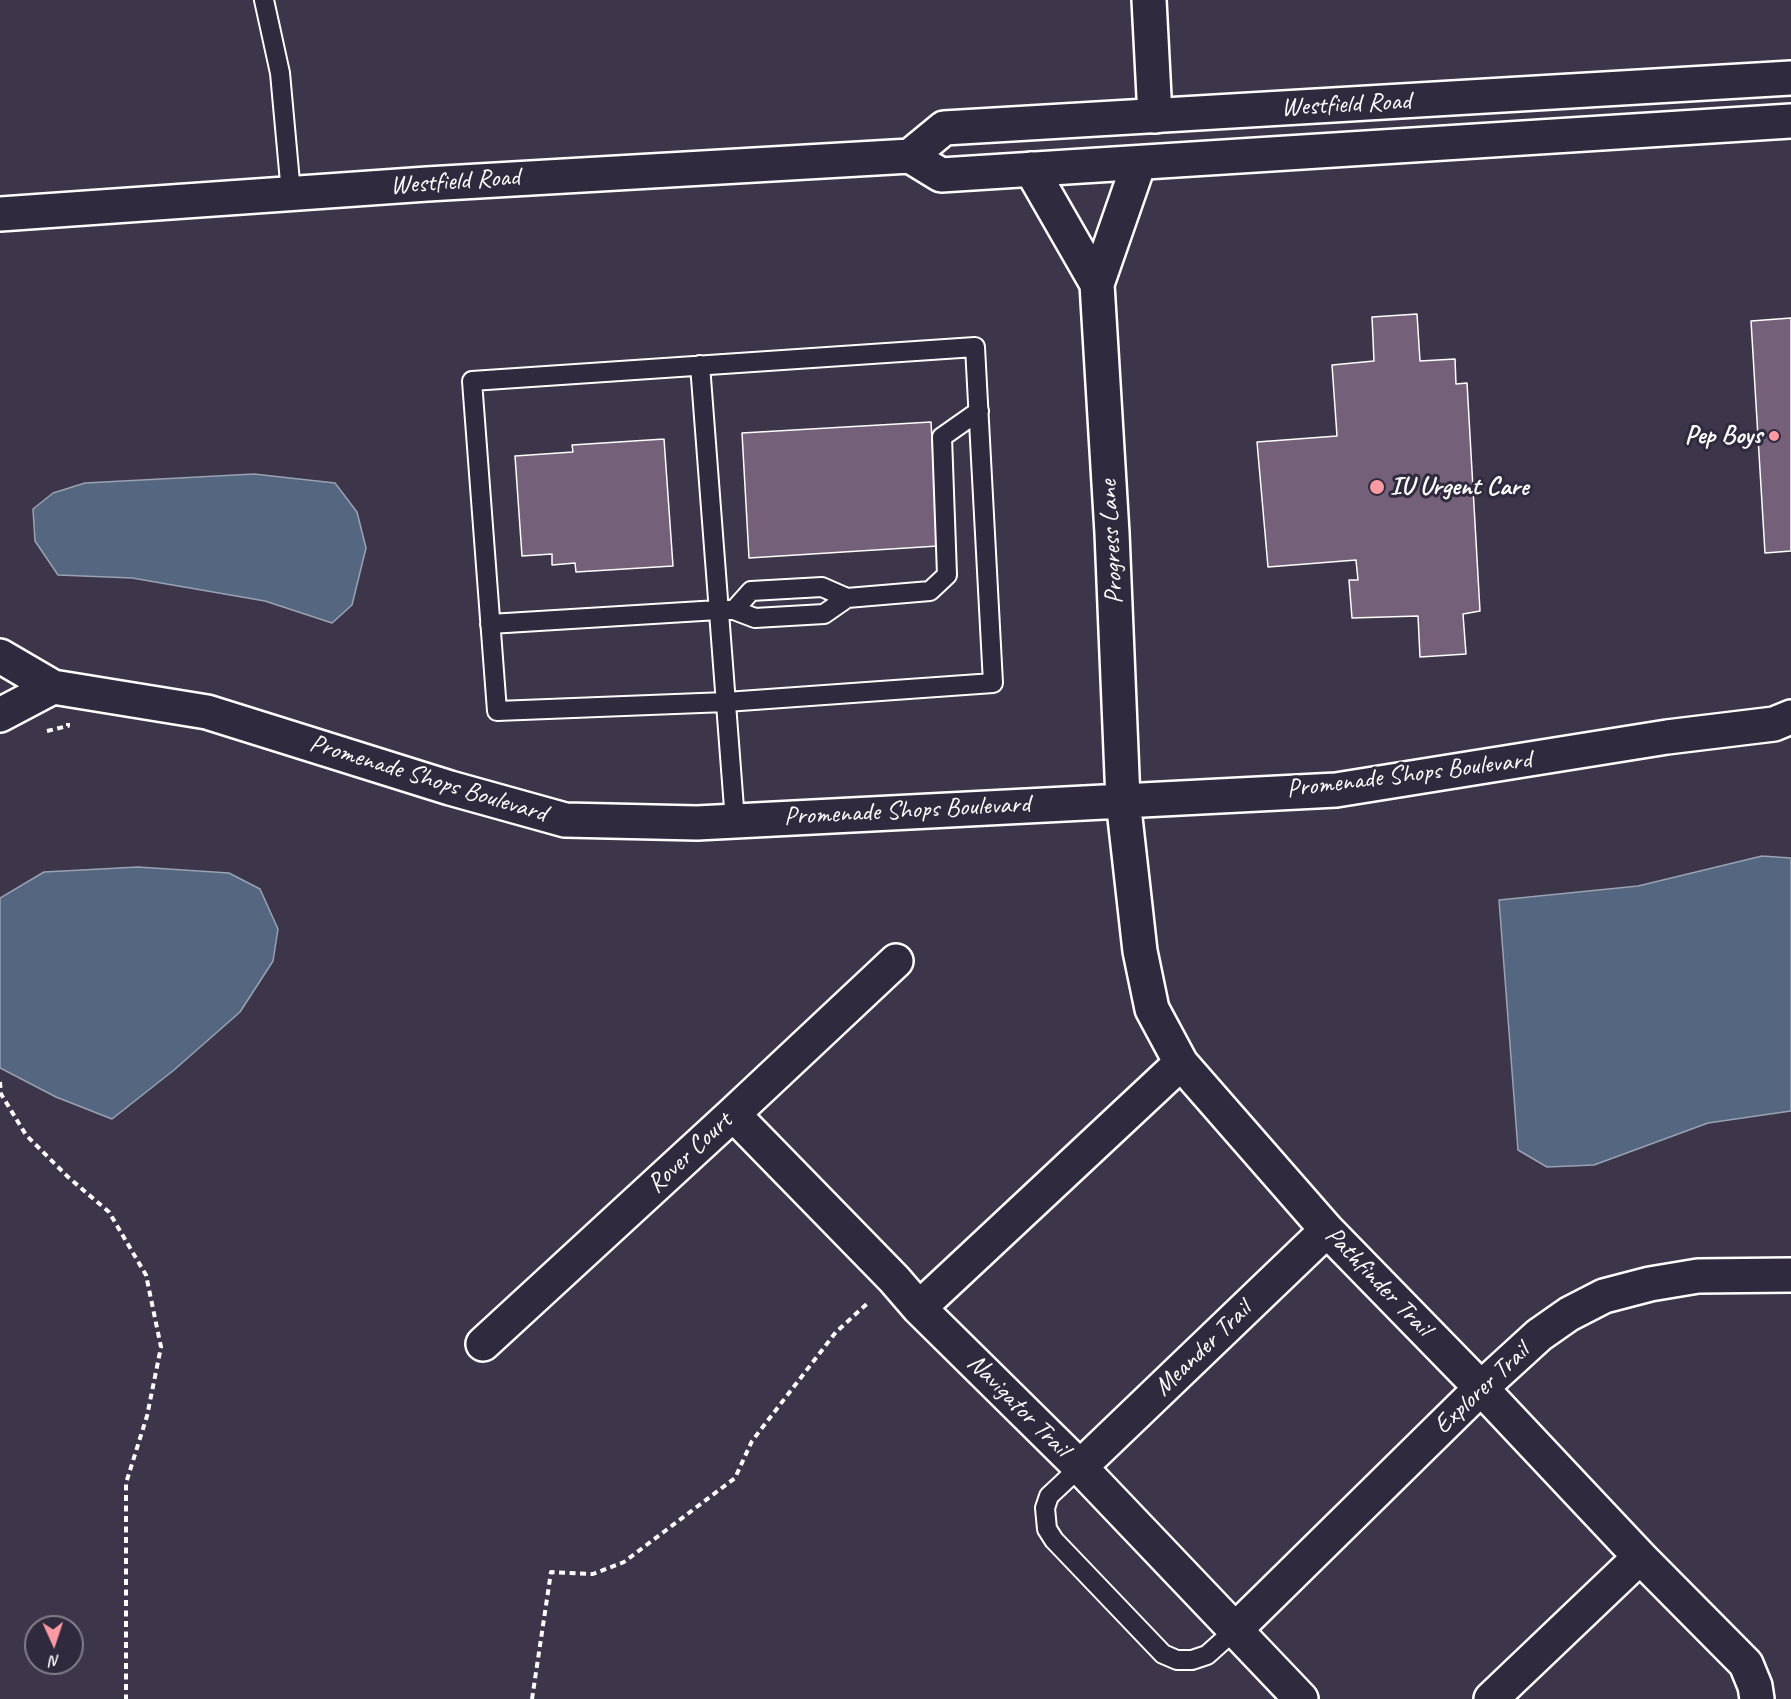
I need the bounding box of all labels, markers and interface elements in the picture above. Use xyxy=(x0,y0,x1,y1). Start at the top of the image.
street label: Westfield Road xyxy=(1280,86,1412,124)
street label: Westfield Road xyxy=(389,162,521,202)
place label: Pep Boys xyxy=(1685,420,1762,452)
marker: Pep Boys xyxy=(1767,429,1781,443)
place label: IU Urgent Care xyxy=(1390,471,1529,503)
marker: IU Urgent Care xyxy=(1368,478,1386,496)
street label: Progress Lane xyxy=(1093,479,1131,605)
street label: Promenade Shops Boulevard xyxy=(306,728,550,830)
street label: Promenade Shops Boulevard xyxy=(1285,745,1533,805)
street label: Promenade Shops Boulevard xyxy=(783,789,1031,833)
street label: Rover Court xyxy=(641,1106,739,1200)
street label: Pathfinder Trail xyxy=(1318,1221,1438,1343)
street label: Meander Trail xyxy=(1148,1295,1258,1403)
street label: Explorer Trail xyxy=(1428,1337,1536,1441)
street label: Navigator Trail xyxy=(960,1348,1076,1464)
north arrow xyxy=(24,1615,84,1675)
text: N xyxy=(49,1651,60,1671)

